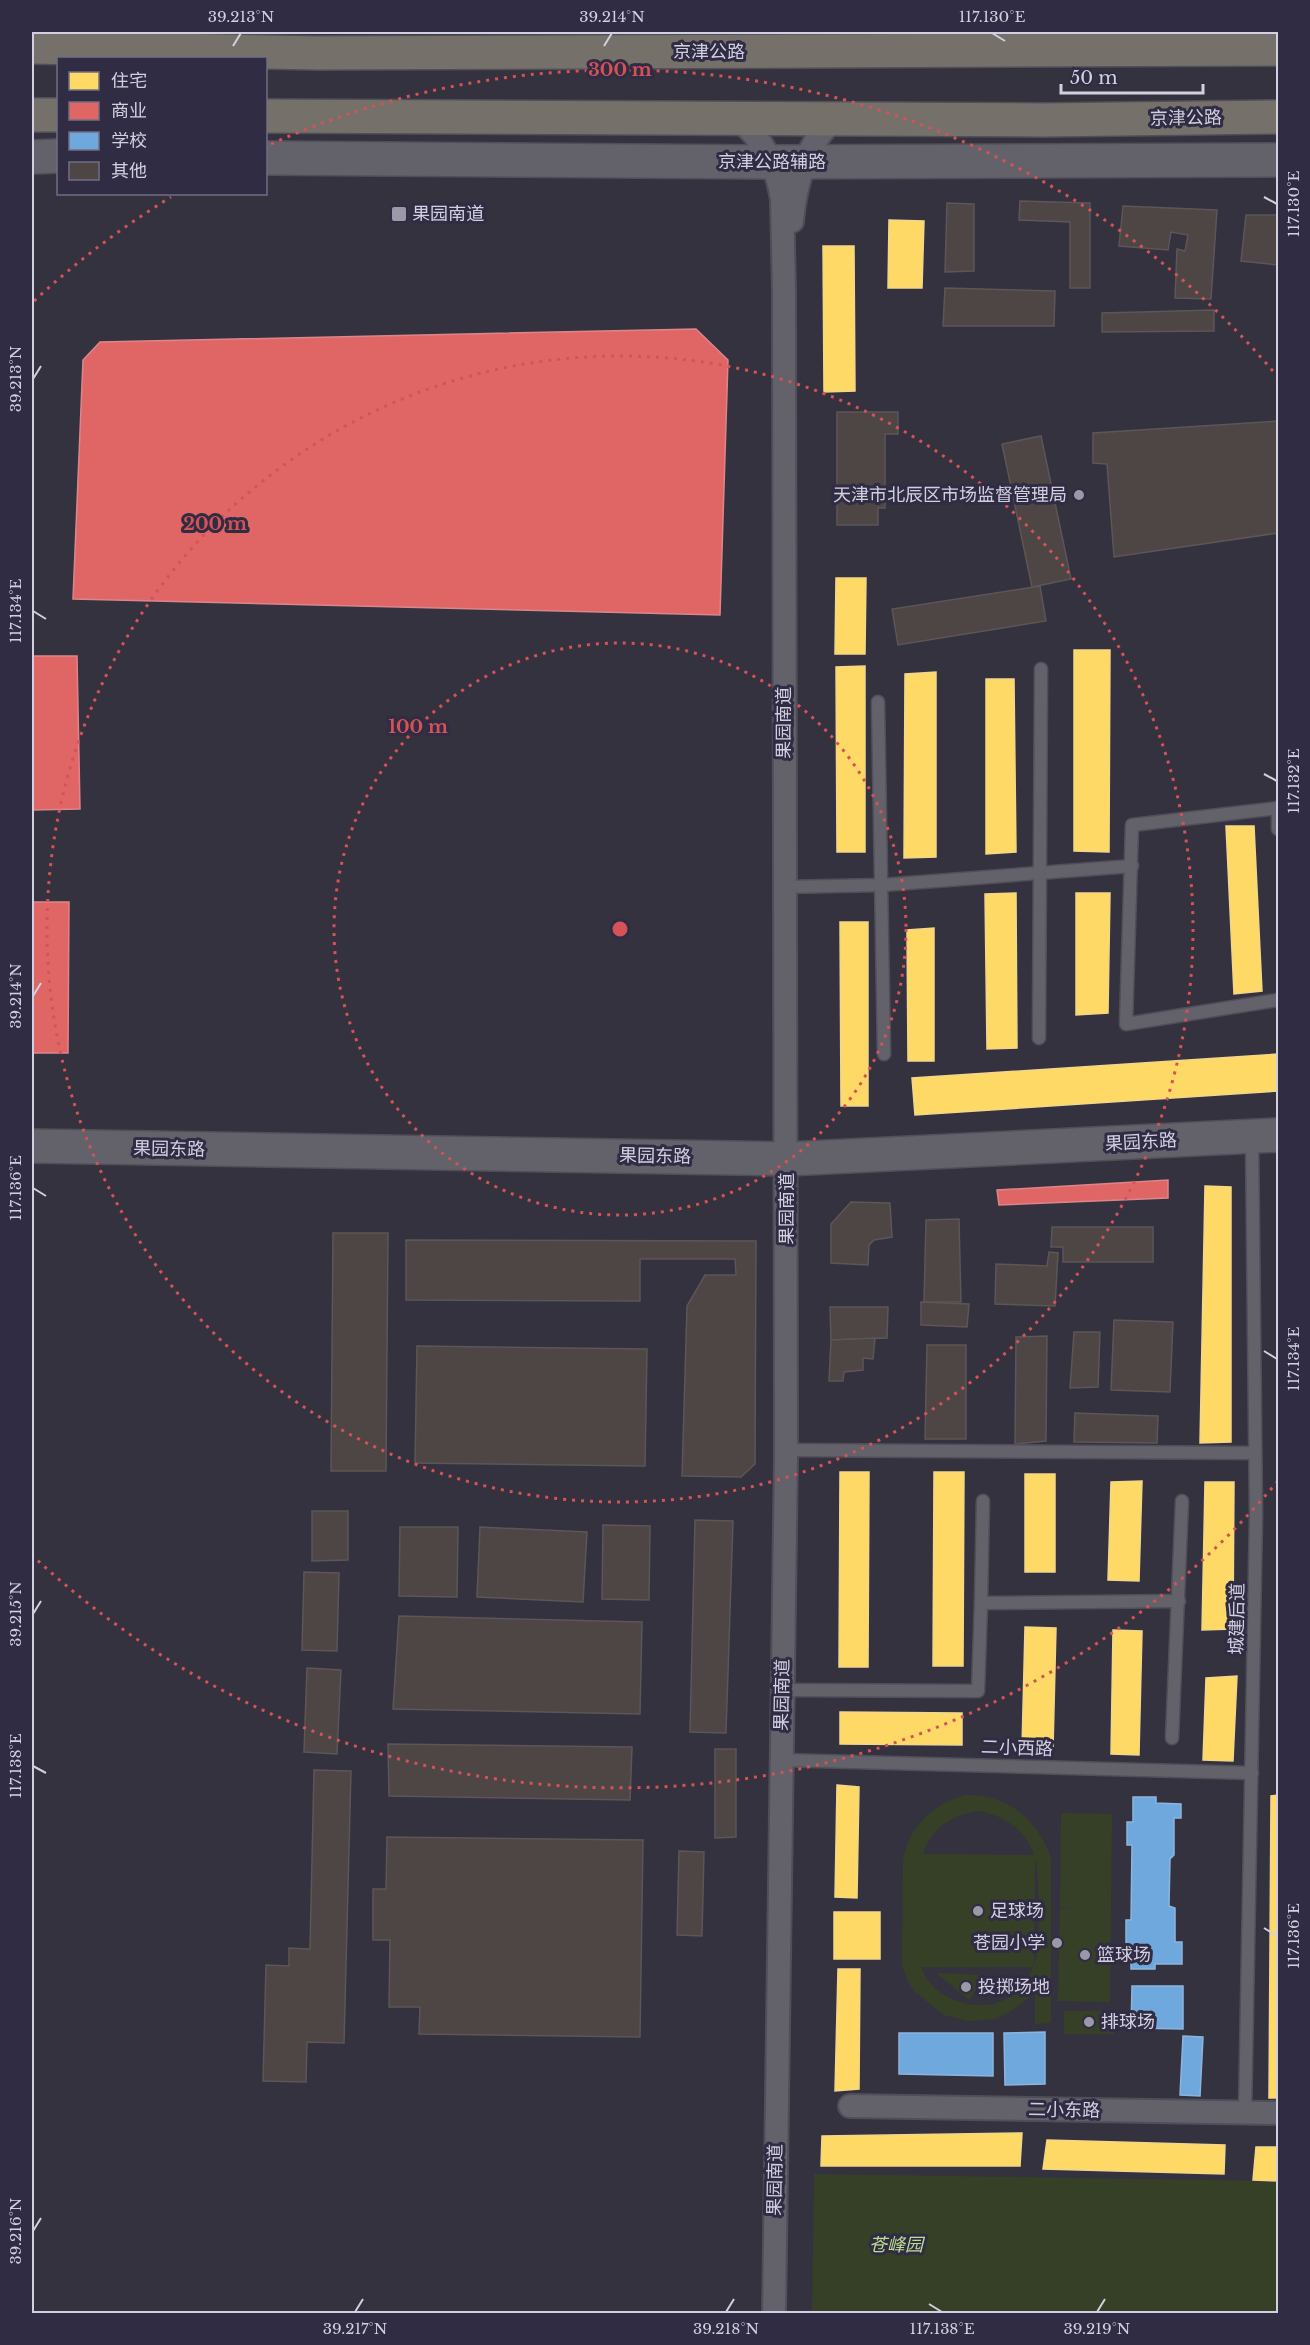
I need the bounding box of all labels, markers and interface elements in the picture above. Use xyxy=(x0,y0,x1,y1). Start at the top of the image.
text: 39.213°N xyxy=(208,7,274,26)
text: 39.214°N xyxy=(579,7,645,26)
text: 117.130°E xyxy=(959,7,1025,26)
street label: 京津公路 xyxy=(673,41,745,63)
legend xyxy=(57,57,267,195)
scale bar xyxy=(1061,57,1204,95)
text: 300 m xyxy=(588,59,652,81)
text: 50 m xyxy=(1070,67,1118,89)
text: 住宅 xyxy=(111,70,147,92)
text: 商业 xyxy=(111,100,147,122)
street label: 京津公路 xyxy=(1150,106,1222,130)
text: 学校 xyxy=(111,130,147,152)
street label: 京津公路辅路 xyxy=(718,151,826,173)
text: 其他 xyxy=(111,160,147,182)
text: 117.130°E xyxy=(1284,171,1303,237)
place label: 果园南道 xyxy=(412,203,484,225)
marker: 果园南道 xyxy=(390,205,408,223)
text: 39.213°N xyxy=(6,346,25,412)
place label: 天津市北辰区市场监督管理局 xyxy=(833,484,1067,506)
marker: 天津市北辰区市场监督管理局 xyxy=(1072,488,1086,502)
text: 200 m xyxy=(183,513,247,535)
text: 117.134°E xyxy=(6,579,25,643)
street label: 果园南道 xyxy=(773,687,795,759)
text: 100 m xyxy=(388,716,448,738)
text: 117.132°E xyxy=(1284,748,1303,814)
centre of rings xyxy=(610,919,630,939)
text: 39.214°N xyxy=(6,963,25,1029)
street label: 果园东路 xyxy=(1104,1129,1178,1155)
street label: 果园东路 xyxy=(133,1137,205,1161)
street label: 果园东路 xyxy=(619,1144,691,1168)
text: 117.136°E xyxy=(6,1155,25,1221)
street label: 果园南道 xyxy=(776,1173,798,1245)
text: 117.134°E xyxy=(1284,1327,1303,1391)
text: 39.215°N xyxy=(6,1581,25,1647)
street label: 城建后道 xyxy=(1225,1583,1249,1655)
street label: 果园南道 xyxy=(770,1659,794,1731)
text: 117.138°E xyxy=(6,1733,25,1799)
street label: 二小西路 xyxy=(981,1736,1053,1760)
place label: 足球场 xyxy=(990,1900,1044,1922)
text: 117.136°E xyxy=(1284,1903,1303,1969)
marker: 足球场 xyxy=(971,1904,985,1918)
place label: 苍园小学 xyxy=(973,1932,1045,1954)
marker: 苍园小学 xyxy=(1050,1936,1064,1950)
place label: 篮球场 xyxy=(1097,1944,1151,1966)
marker: 篮球场 xyxy=(1078,1948,1092,1962)
place label: 投掷场地 xyxy=(978,1976,1050,1998)
marker: 投掷场地 xyxy=(959,1980,973,1994)
place label: 排球场 xyxy=(1101,2011,1155,2033)
marker: 排球场 xyxy=(1082,2015,1096,2029)
street label: 二小东路 xyxy=(1028,2098,1100,2122)
street label: 果园南道 xyxy=(763,2144,787,2216)
text: 39.216°N xyxy=(6,2198,25,2264)
park label: 苍峰园 xyxy=(869,2234,926,2256)
text: 39.217°N xyxy=(323,2319,387,2338)
text: 39.218°N xyxy=(693,2319,759,2338)
text: 117.138°E xyxy=(909,2319,975,2338)
text: 39.219°N xyxy=(1064,2319,1130,2338)

